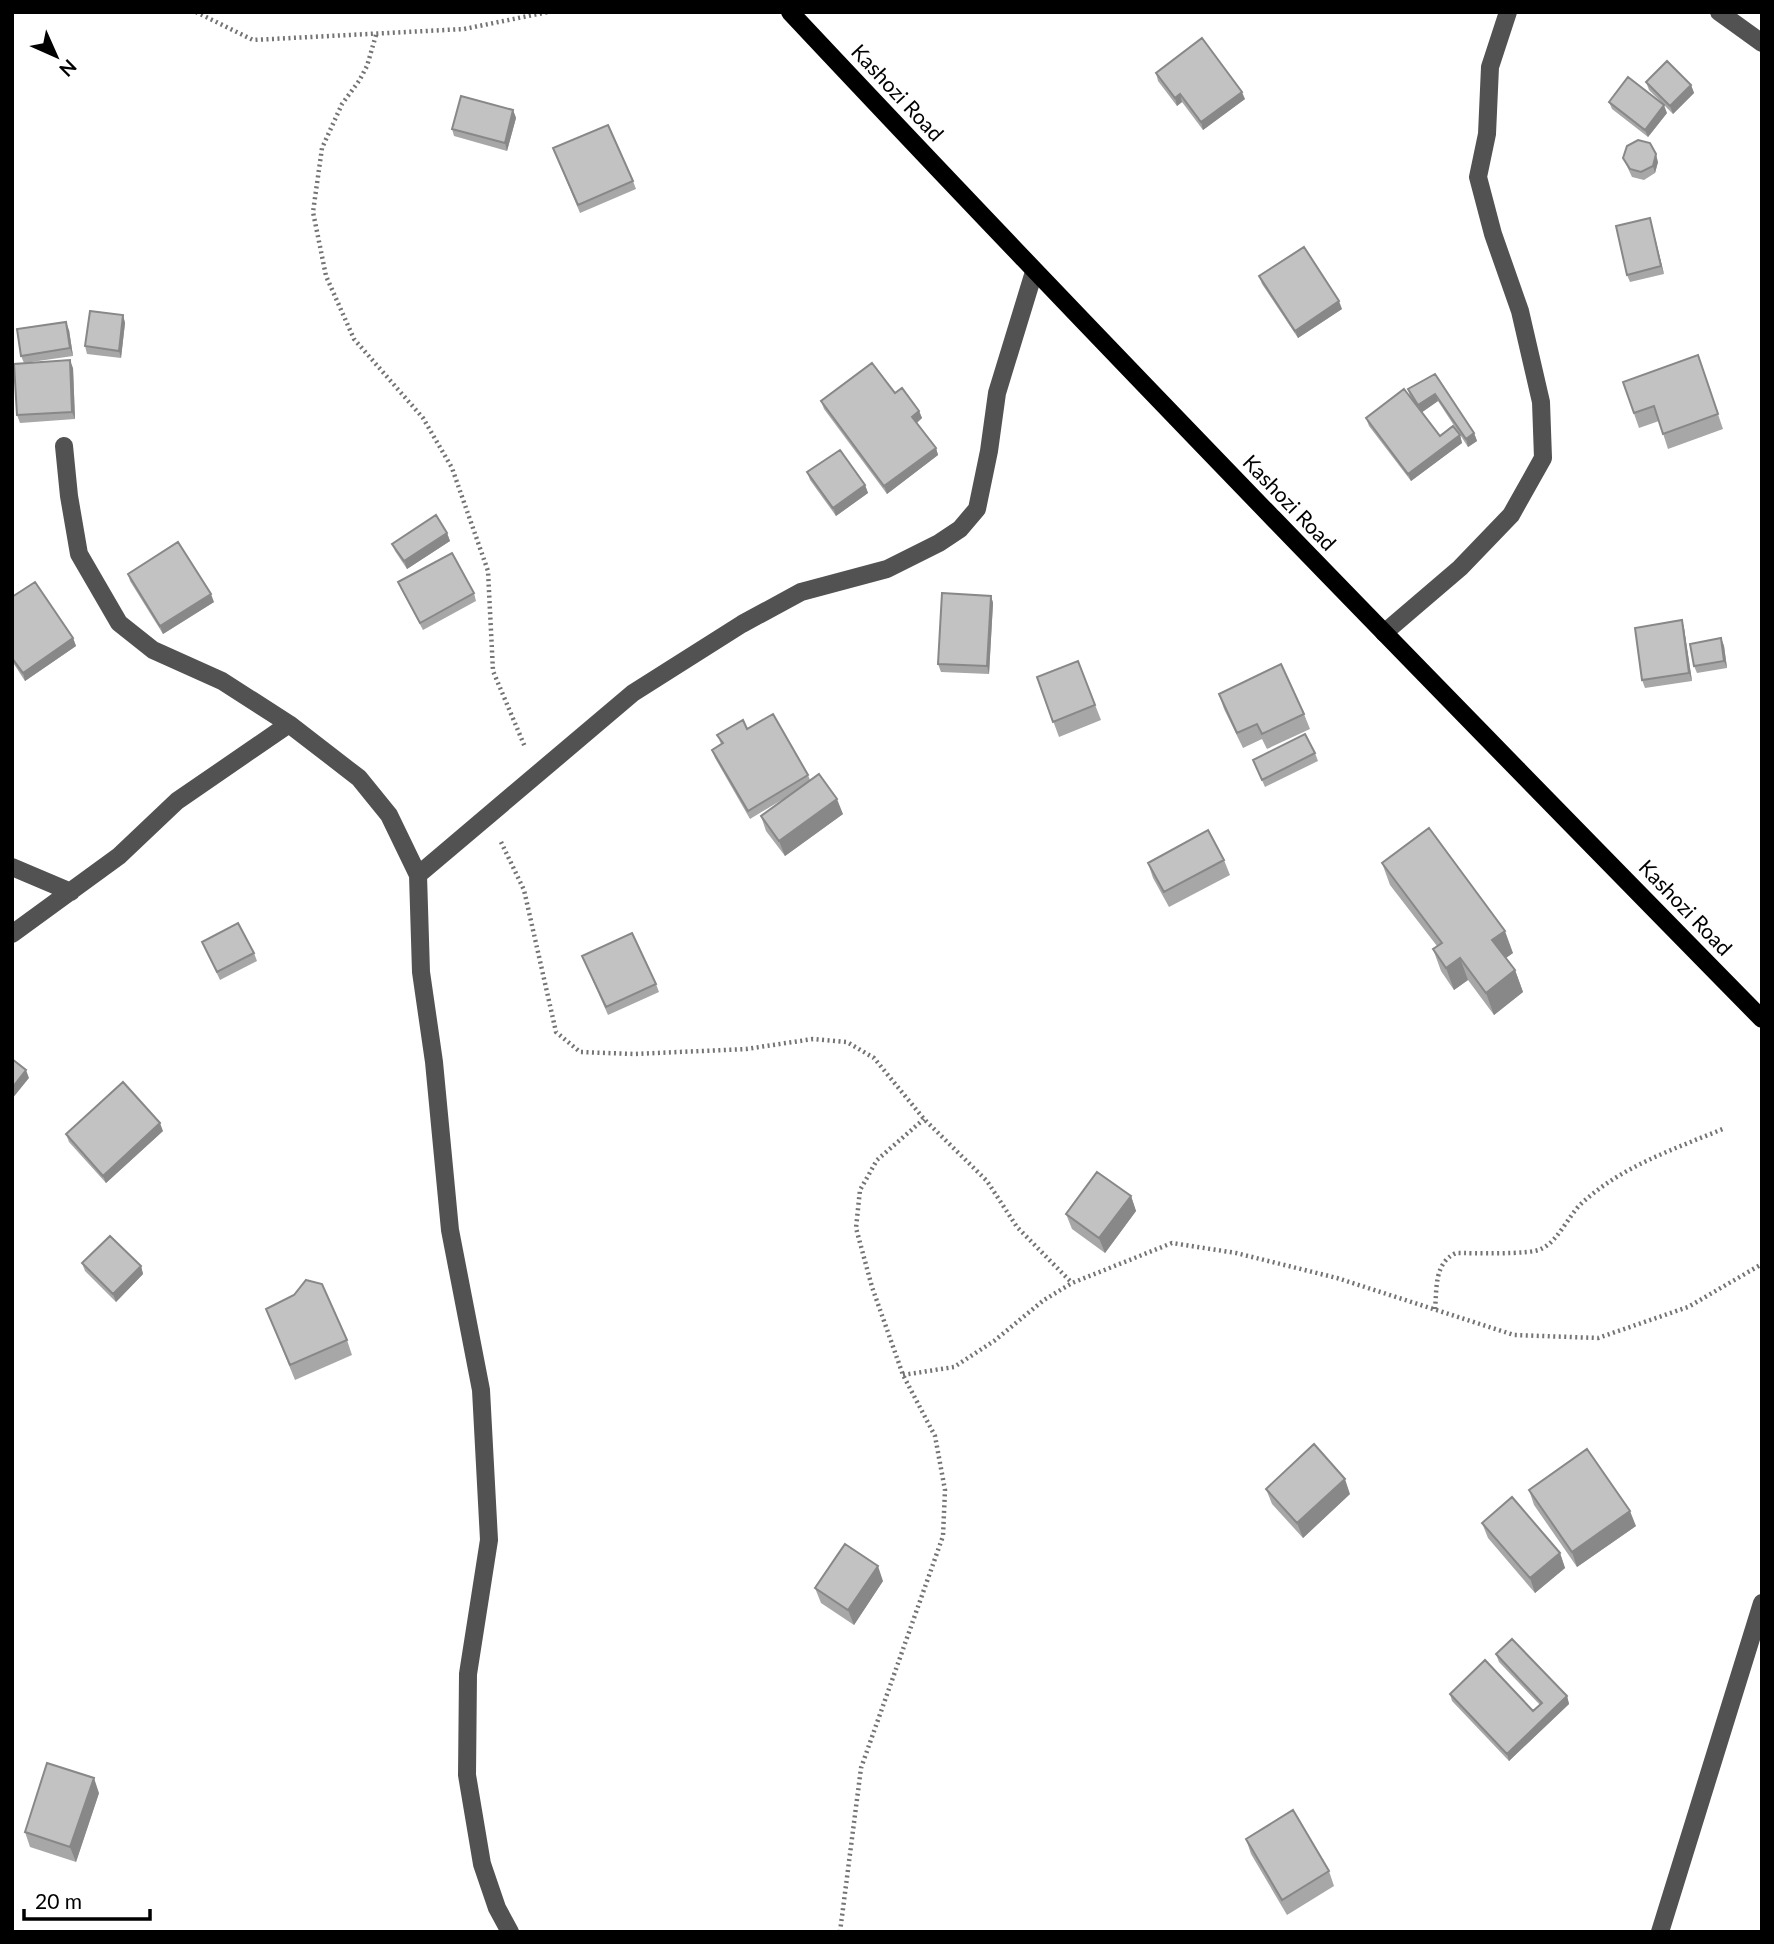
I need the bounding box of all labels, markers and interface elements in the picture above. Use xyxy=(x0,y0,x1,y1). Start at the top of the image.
north arrow xyxy=(21,21,91,91)
street label: Kashozi Road xyxy=(847,38,949,146)
text: N xyxy=(55,55,82,82)
street label: Kashozi Road xyxy=(1238,449,1342,555)
street label: Kashozi Road xyxy=(1634,854,1738,960)
scale bar xyxy=(24,1878,150,1922)
text: 20 m xyxy=(35,1888,82,1913)

